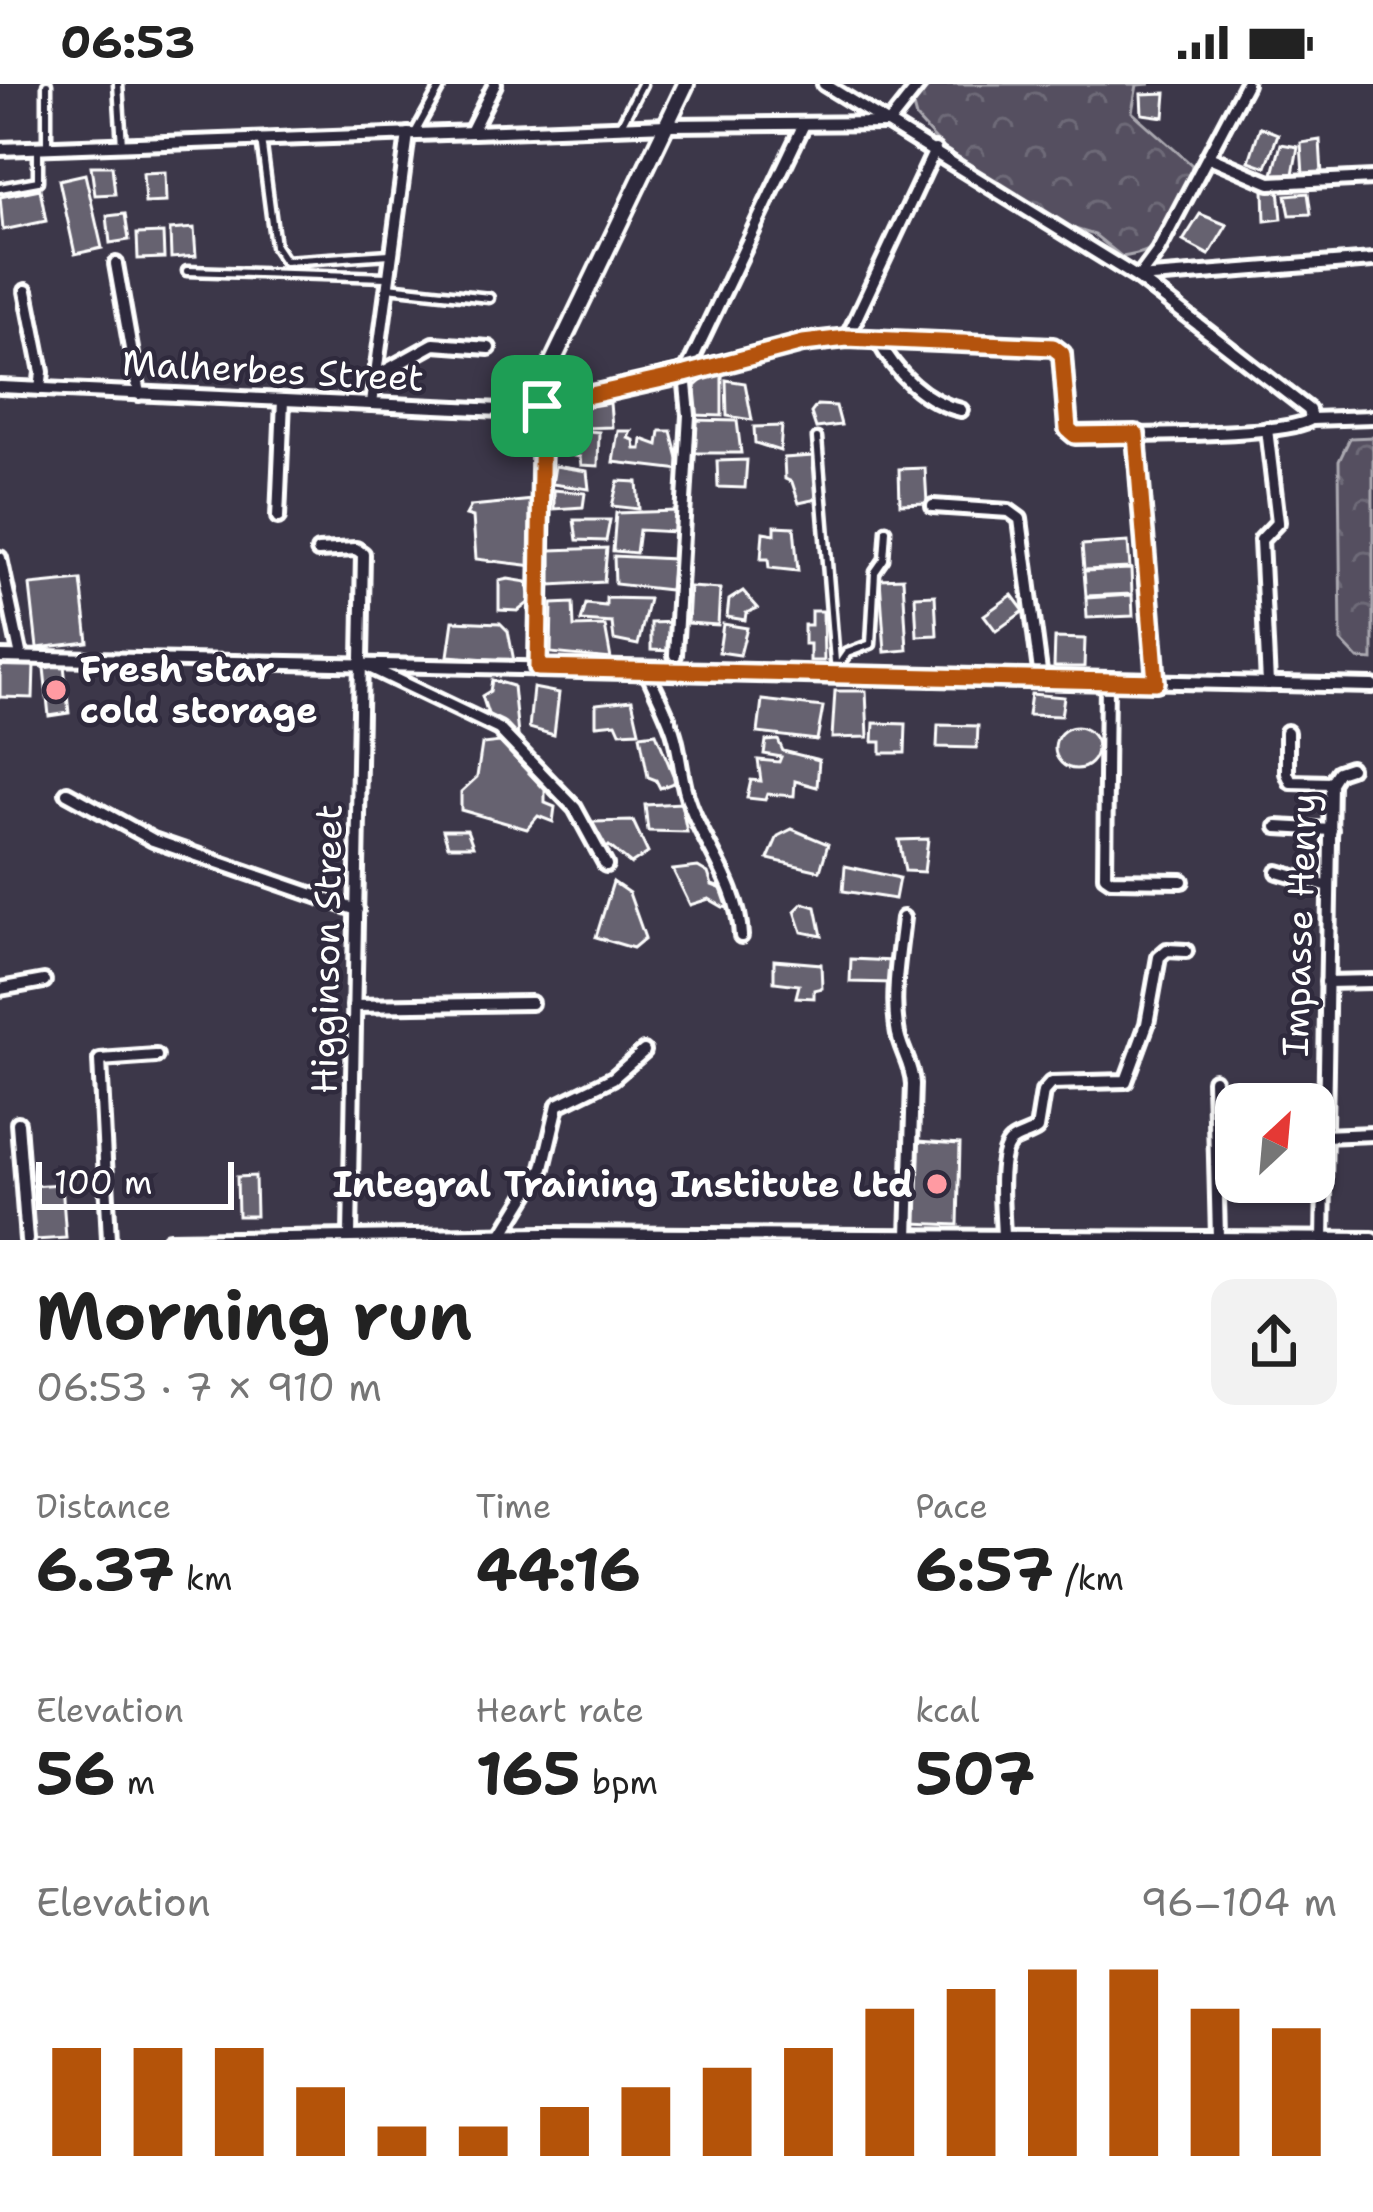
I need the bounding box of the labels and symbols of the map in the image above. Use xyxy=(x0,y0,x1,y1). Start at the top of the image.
street label: Malherbes Street xyxy=(121,338,425,403)
pin xyxy=(491,355,593,457)
place label: Fresh star cold storage xyxy=(80,645,318,735)
marker: Fresh star cold storage xyxy=(43,677,69,703)
street label: Impasse Henry xyxy=(1270,792,1329,1058)
street label: Higginson Street xyxy=(299,804,354,1094)
north arrow xyxy=(1215,1083,1335,1203)
scale bar xyxy=(36,1156,234,1209)
place label: Integral Training Institute Ltd xyxy=(332,1160,913,1209)
marker: Integral Training Institute Ltd xyxy=(924,1171,950,1197)

